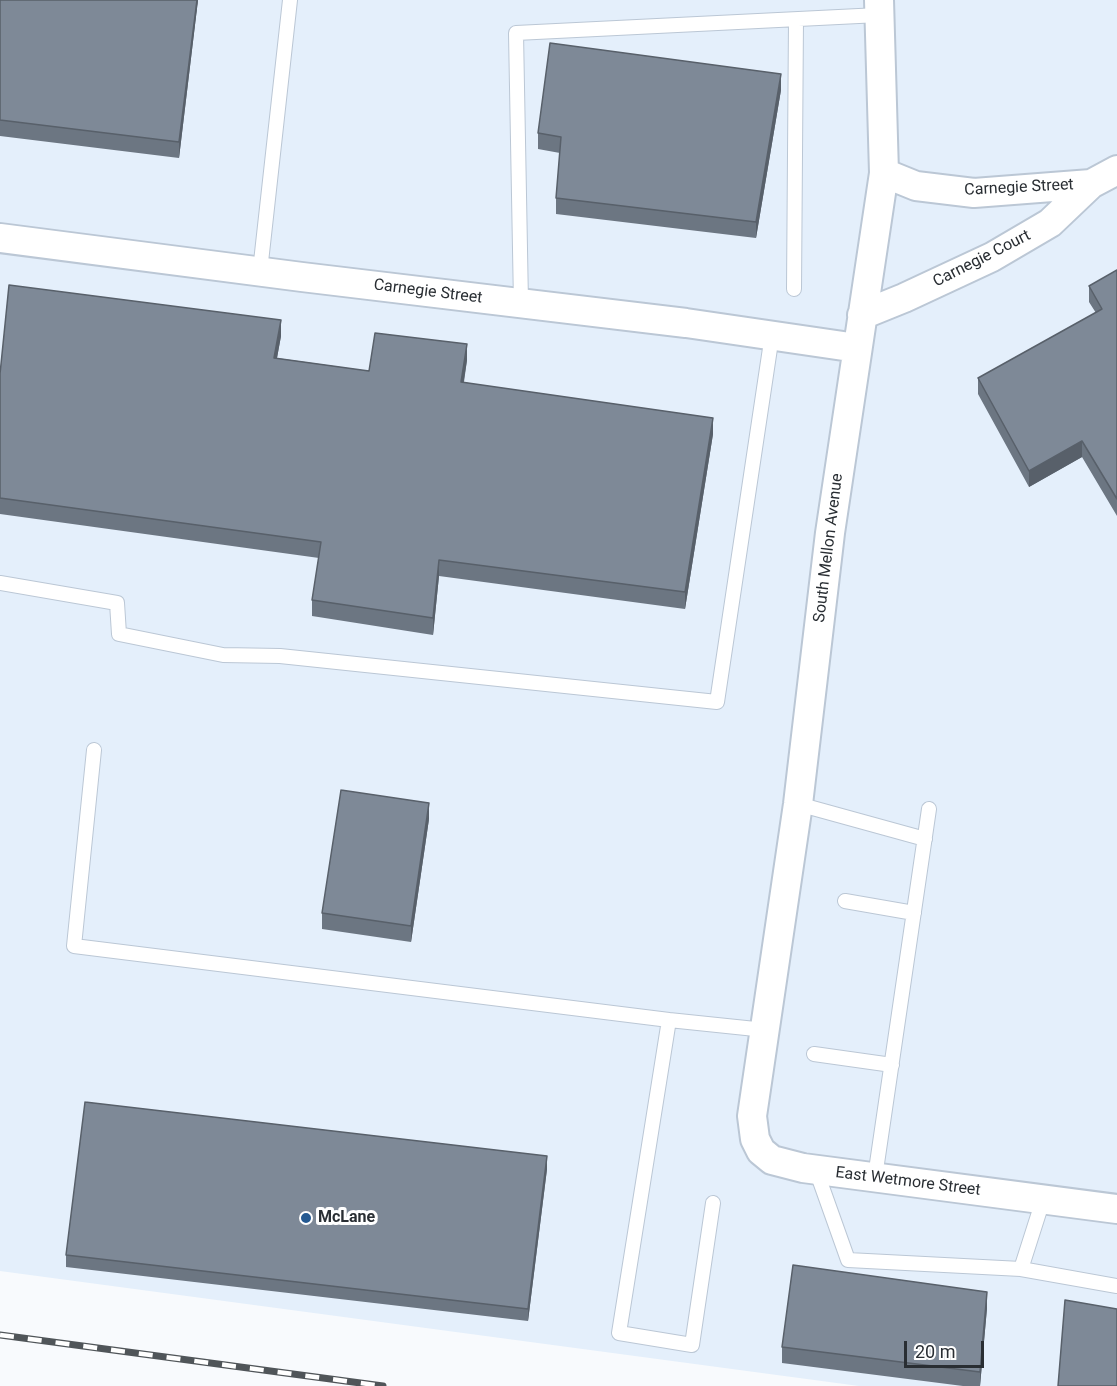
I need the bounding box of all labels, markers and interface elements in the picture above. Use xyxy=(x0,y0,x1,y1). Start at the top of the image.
street label: Carnegie Street xyxy=(964,176,1074,200)
street label: Carnegie Court xyxy=(930,226,1034,292)
street label: Carnegie Street xyxy=(373,276,483,308)
street label: South Mellon Avenue xyxy=(810,472,848,624)
street label: East Wetmore Street xyxy=(834,1164,982,1200)
place label: McLane xyxy=(318,1208,375,1228)
marker: McLane xyxy=(299,1211,313,1225)
scale bar xyxy=(907,1329,986,1367)
text: 20 m xyxy=(915,1341,955,1362)

